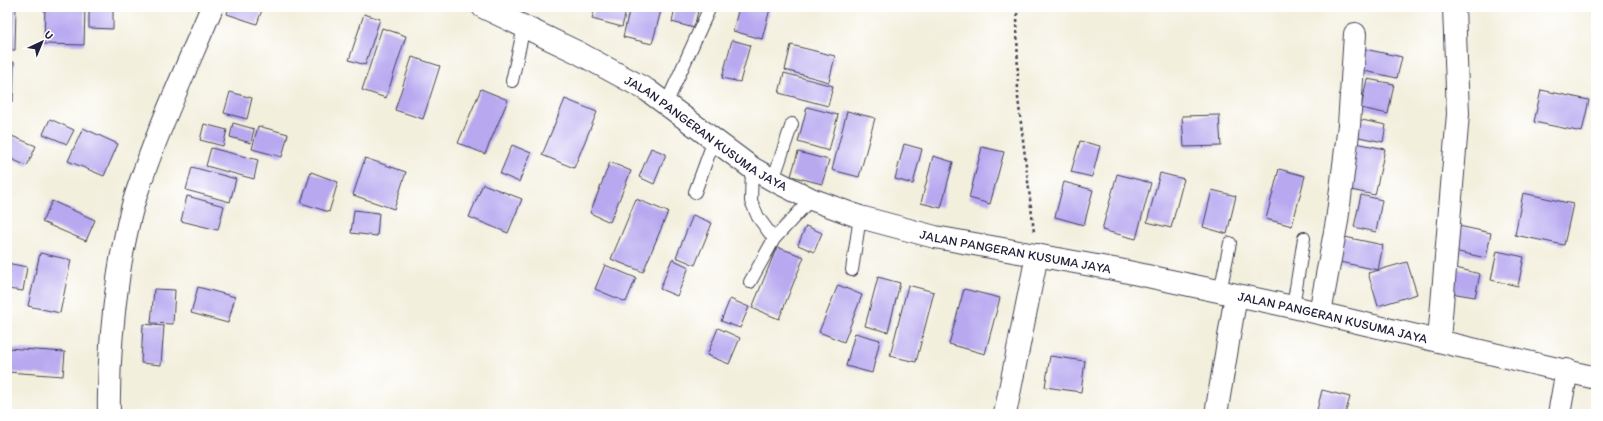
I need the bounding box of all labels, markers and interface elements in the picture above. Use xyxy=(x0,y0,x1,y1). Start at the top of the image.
north arrow xyxy=(22,22,62,62)
text: U xyxy=(41,28,56,42)
street label: JALAN PANGERAN KUSUMA JAYA xyxy=(622,72,791,194)
street label: JALAN PANGERAN KUSUMA JAYA xyxy=(918,226,1113,276)
street label: JALAN PANGERAN KUSUMA JAYA xyxy=(1237,288,1430,346)

